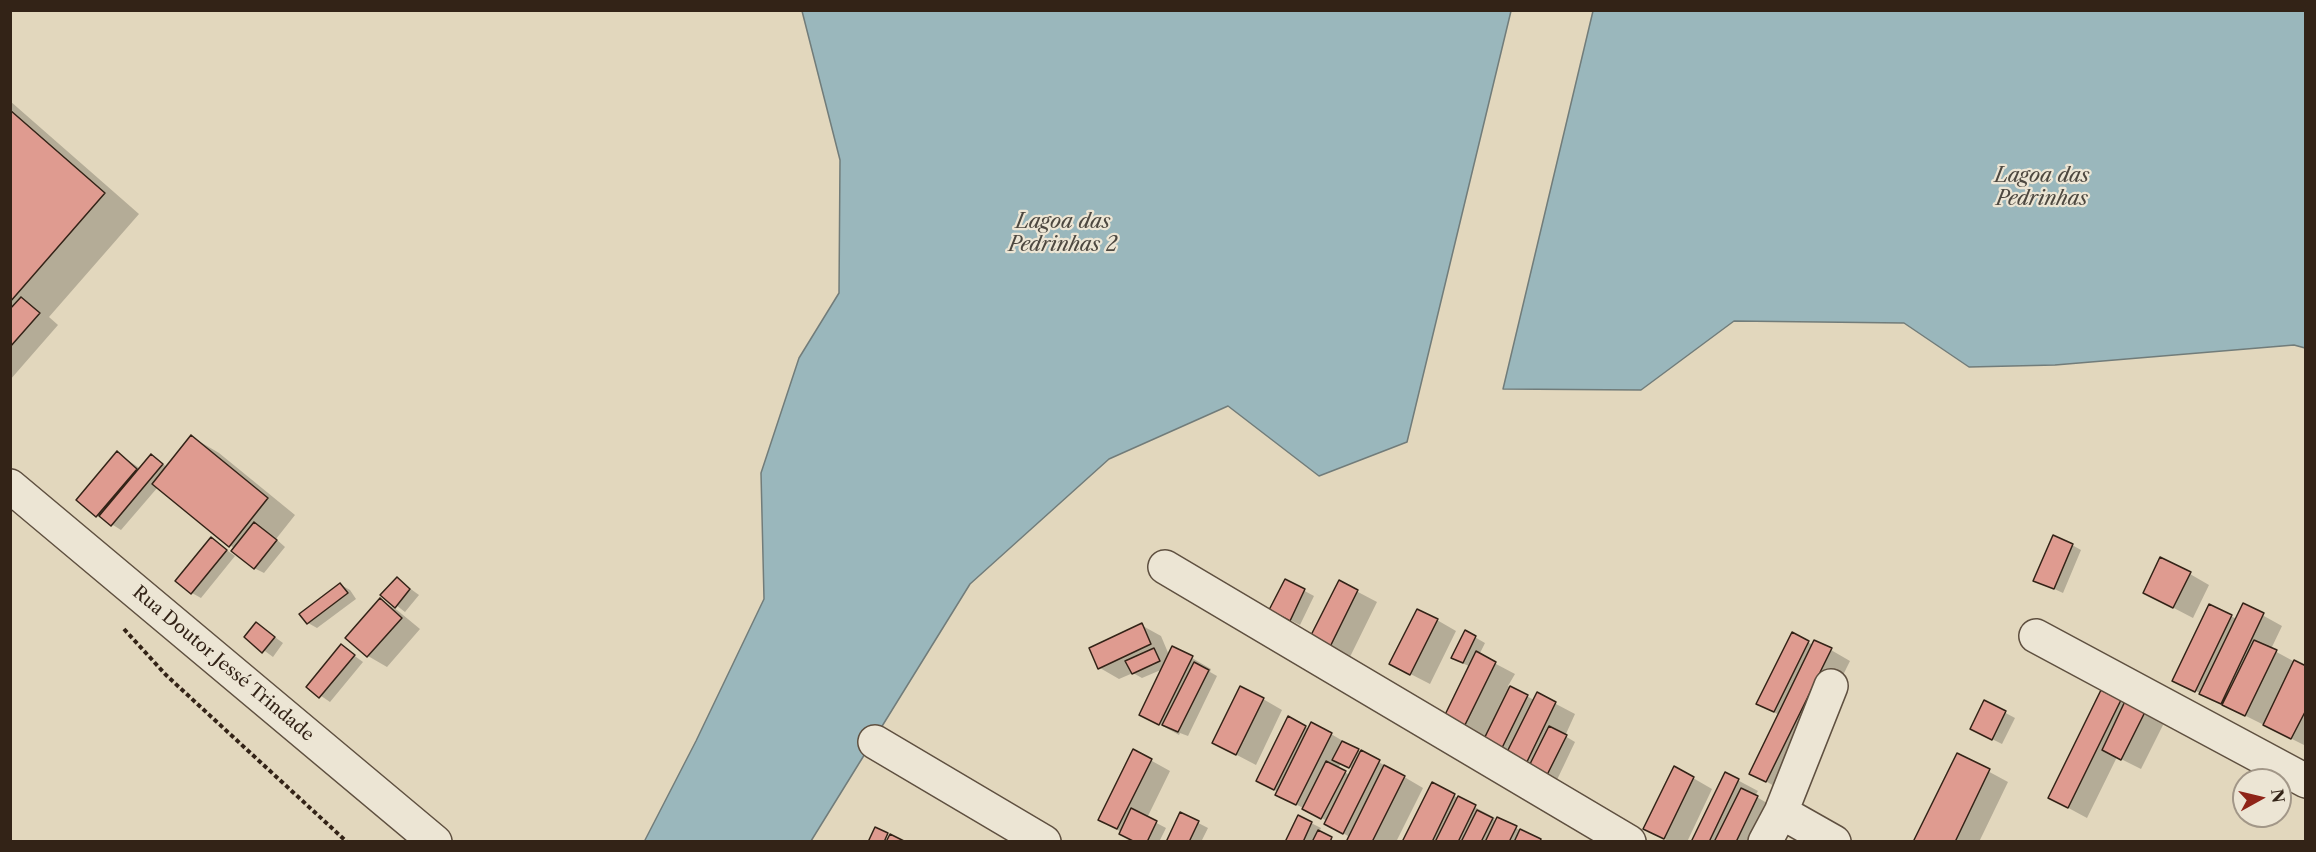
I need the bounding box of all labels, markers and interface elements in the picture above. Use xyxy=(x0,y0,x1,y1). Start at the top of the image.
water label: Lagoa das Pedrinhas xyxy=(1994,164,2090,211)
water label: Lagoa das Pedrinhas 2 xyxy=(1009,210,1117,257)
street label: Rua Doutor Jessé Trindade xyxy=(128,582,318,746)
north arrow xyxy=(2232,768,2292,828)
text: N xyxy=(2267,787,2289,804)

